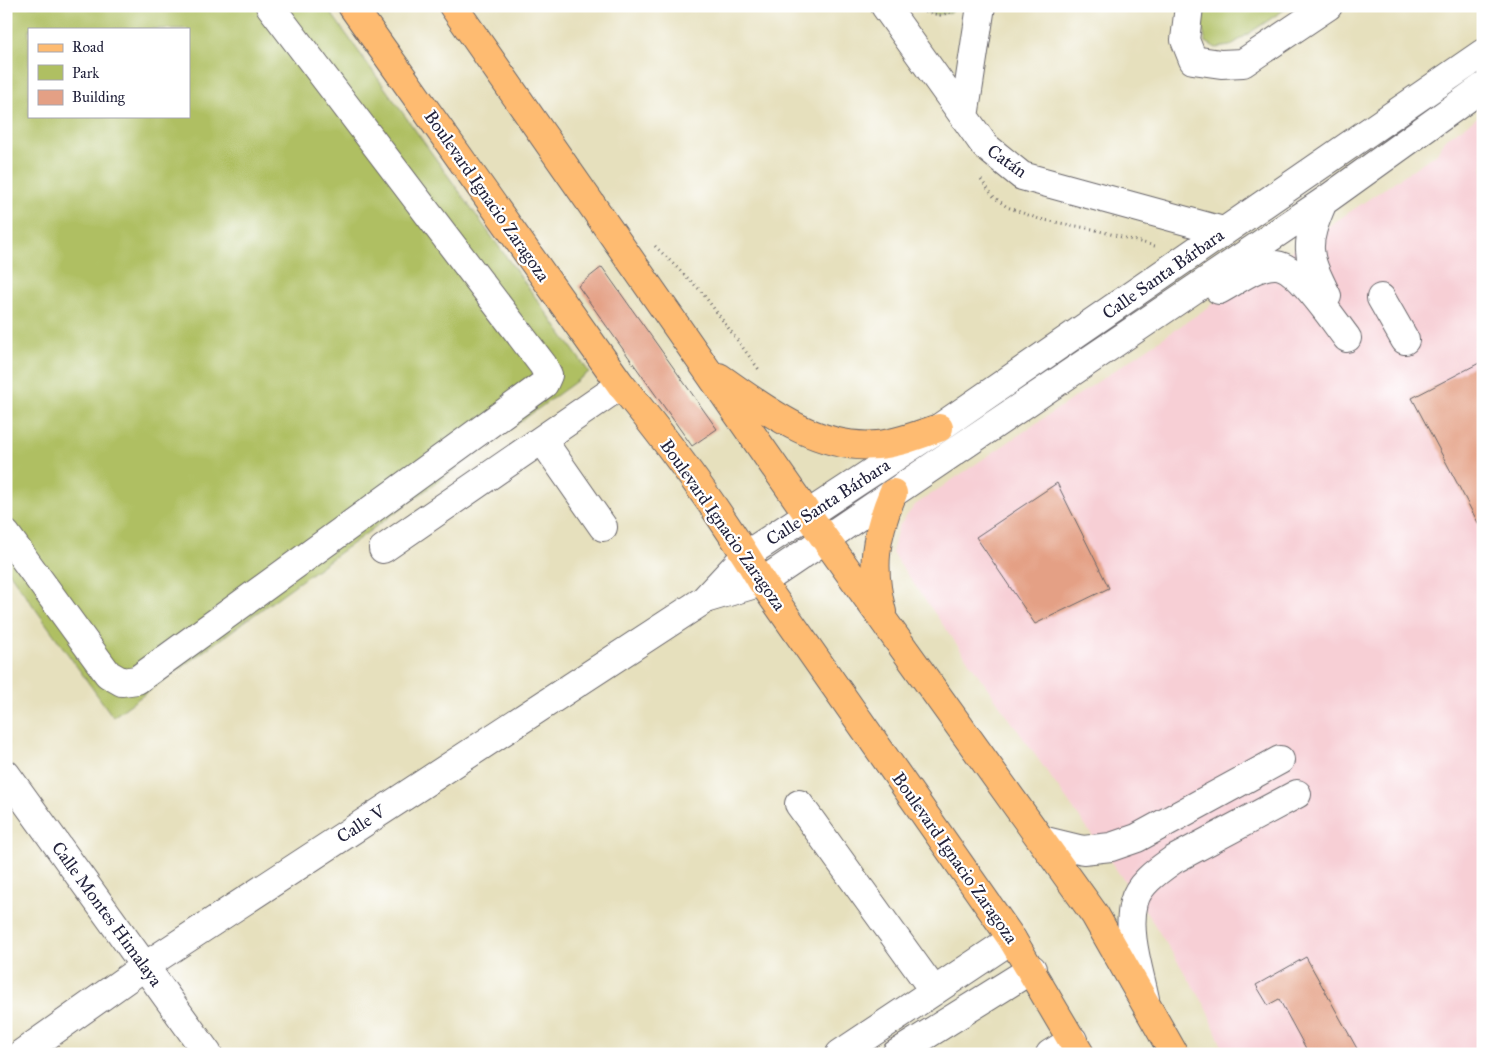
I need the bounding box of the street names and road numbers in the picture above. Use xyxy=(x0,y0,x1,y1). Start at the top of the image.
street label: Boulevard Ignacio Zaragoza xyxy=(419,106,555,287)
street label: Catán xyxy=(983,139,1031,183)
street label: Calle Santa Bárbara xyxy=(1098,224,1228,324)
street label: Boulevard Ignacio Zaragoza xyxy=(655,435,791,616)
street label: Calle Santa Bárbara xyxy=(762,454,894,550)
street label: Boulevard Ignacio Zaragoza xyxy=(887,768,1023,949)
street label: Calle V xyxy=(333,799,391,848)
street label: Calle Montes Himalaya xyxy=(47,837,167,991)

